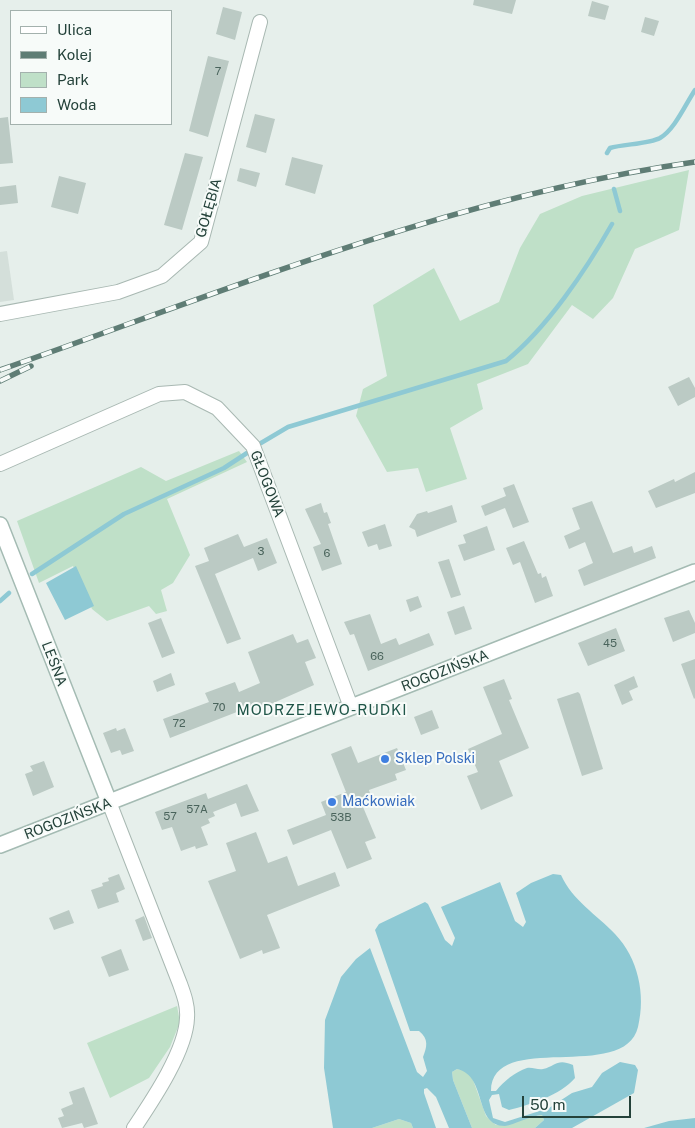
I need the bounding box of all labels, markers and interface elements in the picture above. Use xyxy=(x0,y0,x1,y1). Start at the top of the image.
legend xyxy=(10,10,172,125)
text: Ulica xyxy=(57,21,92,38)
text: Kolej xyxy=(57,46,92,63)
house number: 7 xyxy=(215,65,221,79)
text: Park xyxy=(57,71,89,88)
text: Woda xyxy=(57,96,96,113)
street label: GOŁĘBIA xyxy=(193,176,225,240)
street label: GŁOGOWA xyxy=(247,448,287,520)
house number: 3 xyxy=(258,545,264,559)
house number: 6 xyxy=(324,547,330,561)
house number: 45 xyxy=(603,637,617,651)
street label: LEŚNA xyxy=(38,639,70,689)
street label: ROGOZIŃSKA xyxy=(399,647,491,695)
house number: 66 xyxy=(370,650,384,664)
house number: 70 xyxy=(212,701,226,715)
district label: MODRZEJEWO-RUDKI xyxy=(234,701,410,719)
house number: 72 xyxy=(172,717,186,731)
place label: Sklep Polski xyxy=(395,751,475,767)
marker: Sklep Polski xyxy=(379,753,391,765)
place label: Maćkowiak xyxy=(342,794,415,810)
street label: ROGOZIŃSKA xyxy=(22,795,114,843)
marker: Maćkowiak xyxy=(326,796,338,808)
house number: 57A xyxy=(186,803,208,817)
house number: 57 xyxy=(163,810,177,824)
house number: 53B xyxy=(330,811,352,825)
scale bar xyxy=(525,1086,634,1118)
text: 50 m xyxy=(530,1096,565,1113)

